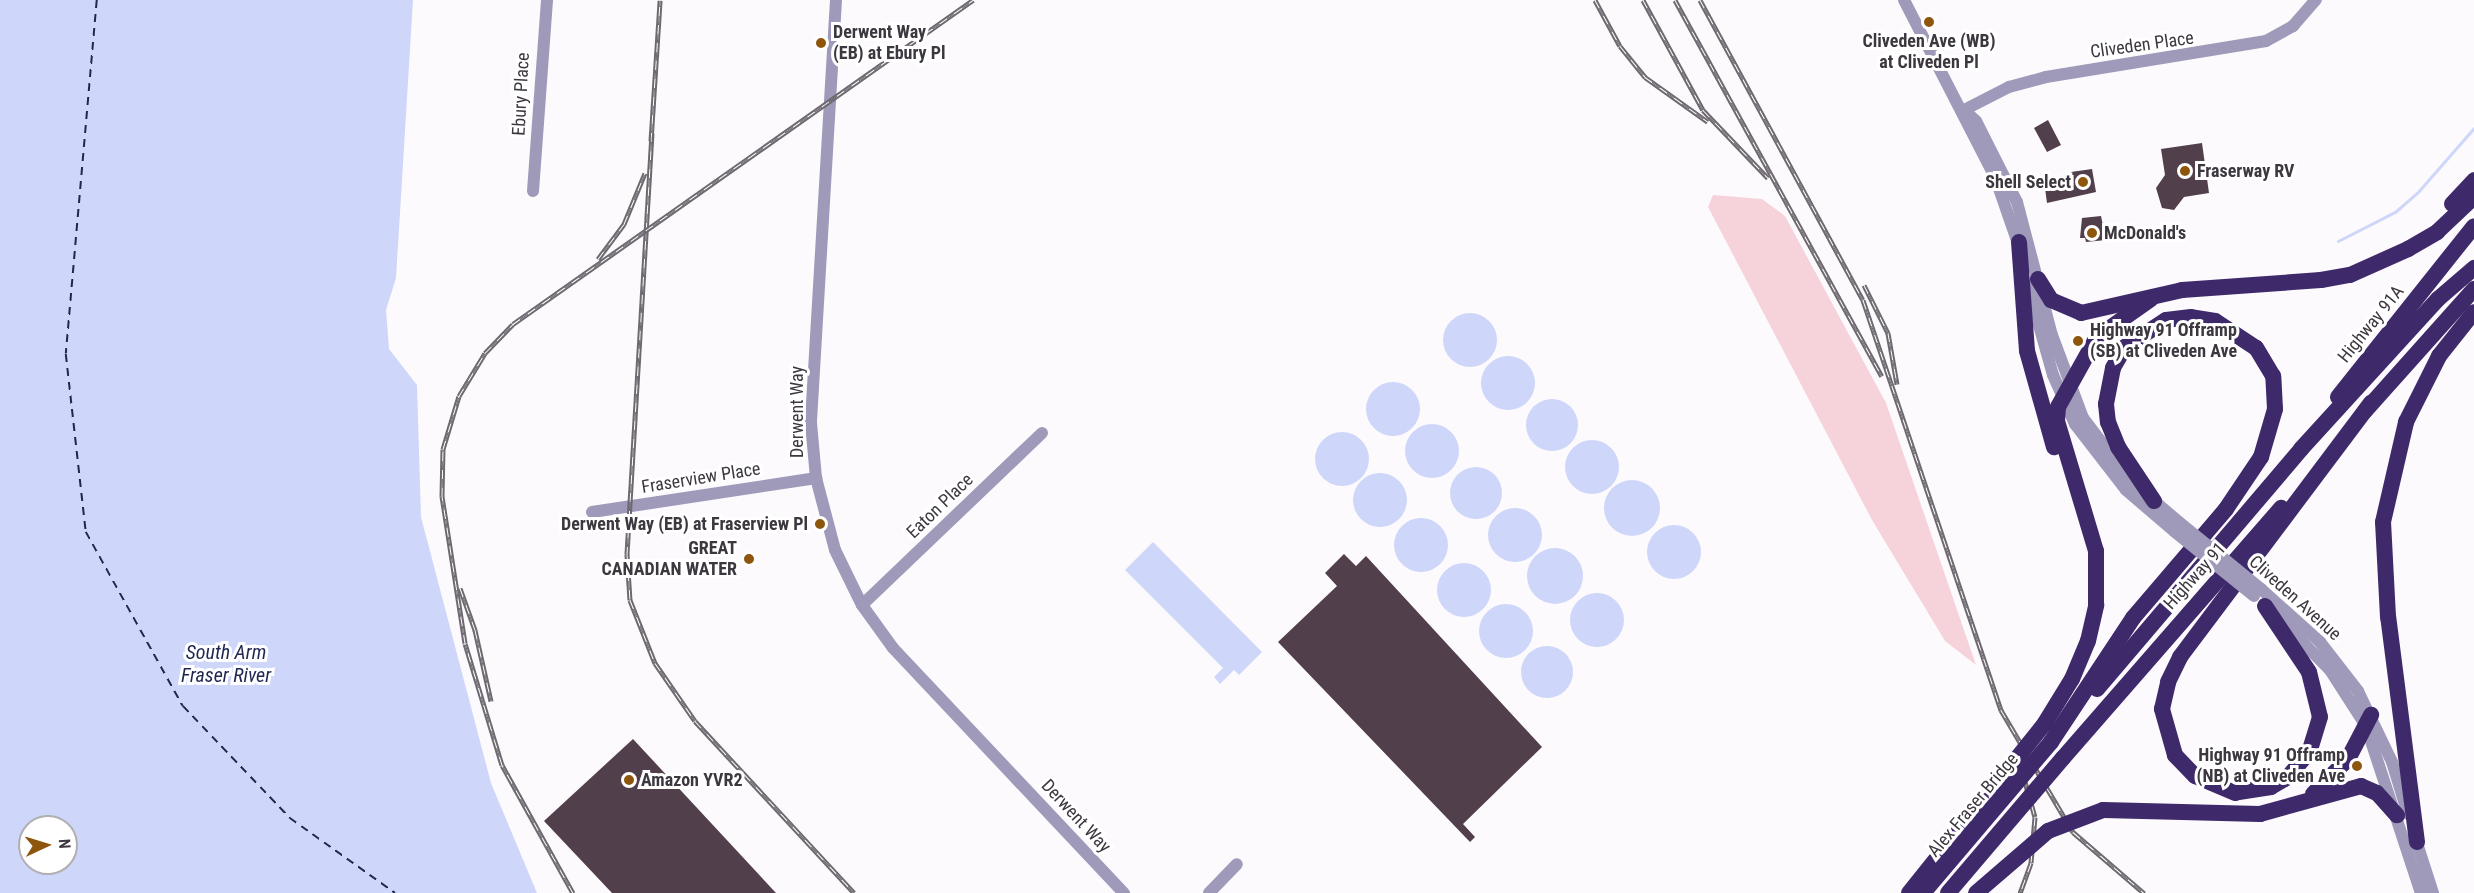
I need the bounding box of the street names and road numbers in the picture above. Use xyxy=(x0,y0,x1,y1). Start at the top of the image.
street label: Cliveden Place xyxy=(2089,27,2195,63)
street label: Ebury Place xyxy=(508,52,534,136)
street label: Highway 91A xyxy=(2333,281,2409,367)
street label: Derwent Way xyxy=(786,366,808,458)
street label: Fraserview Place xyxy=(640,458,762,498)
street label: Eaton Place xyxy=(902,469,978,543)
street label: Highway 91 xyxy=(2159,538,2231,614)
street label: Cliveden Avenue xyxy=(2244,551,2346,645)
street label: Alex Fraser Bridge xyxy=(1923,749,2023,861)
street label: Derwent Way xyxy=(1037,775,1115,857)

